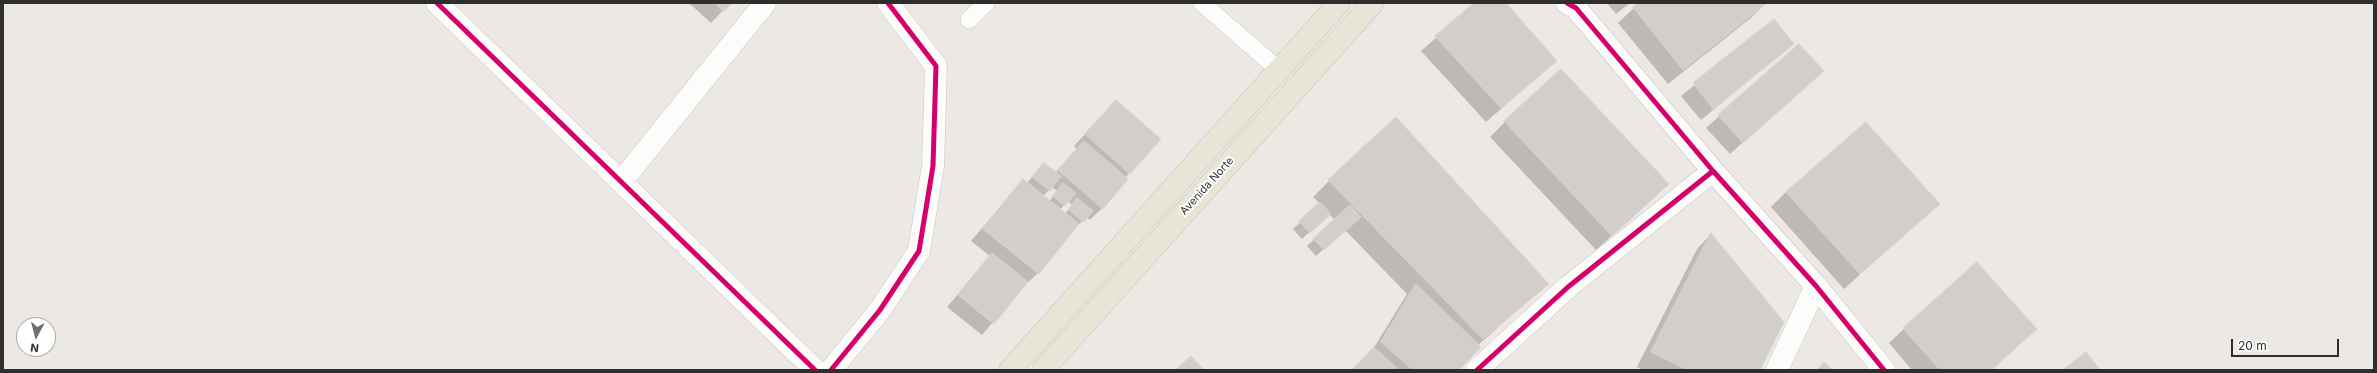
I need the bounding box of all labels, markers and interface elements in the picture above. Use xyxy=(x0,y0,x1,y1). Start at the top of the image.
street label: Avenida Norte xyxy=(1178,154,1236,218)
north arrow xyxy=(16,317,56,357)
scale bar xyxy=(2233,331,2341,357)
text: 20 m xyxy=(2238,338,2267,353)
text: N xyxy=(30,340,40,355)

